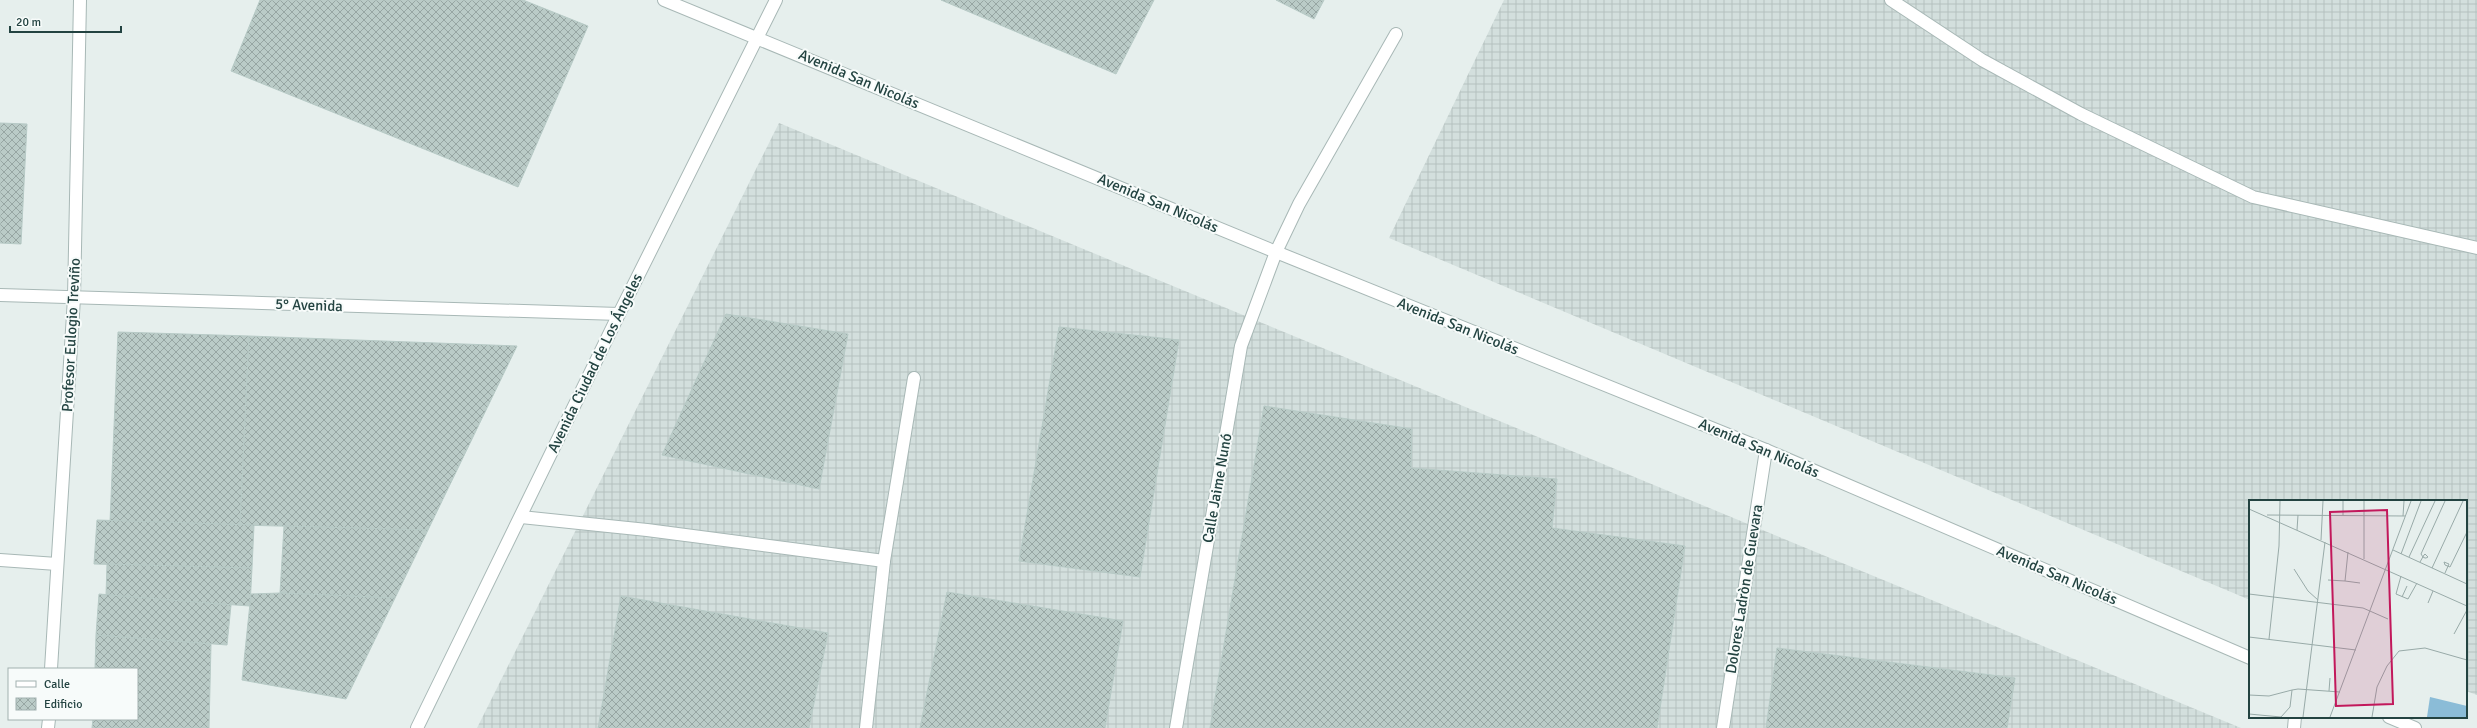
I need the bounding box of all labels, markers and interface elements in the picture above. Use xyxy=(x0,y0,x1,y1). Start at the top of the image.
scale bar xyxy=(10,8,121,34)
text: 20 m xyxy=(16,15,41,30)
street label: Avenida San Nicolás xyxy=(796,45,922,113)
street label: Avenida San Nicolás xyxy=(1095,169,1221,237)
street label: Profesor Eulogio Treviño xyxy=(58,257,84,413)
street label: Avenida Ciudad de Los Ángeles xyxy=(543,270,647,456)
street label: Avenida San Nicolás xyxy=(1395,293,1522,359)
street label: 5° Avenida xyxy=(275,295,343,315)
street label: Avenida San Nicolás xyxy=(1696,414,1822,482)
street label: Calle Jaime Nunó xyxy=(1198,432,1236,544)
inset map xyxy=(2249,500,2467,718)
street label: Dolores Ladròn de Guevara xyxy=(1722,503,1766,675)
street label: Avenida San Nicolás xyxy=(1994,541,2120,609)
legend xyxy=(8,668,138,720)
text: Calle xyxy=(44,677,70,692)
text: Edificio xyxy=(44,697,82,712)

